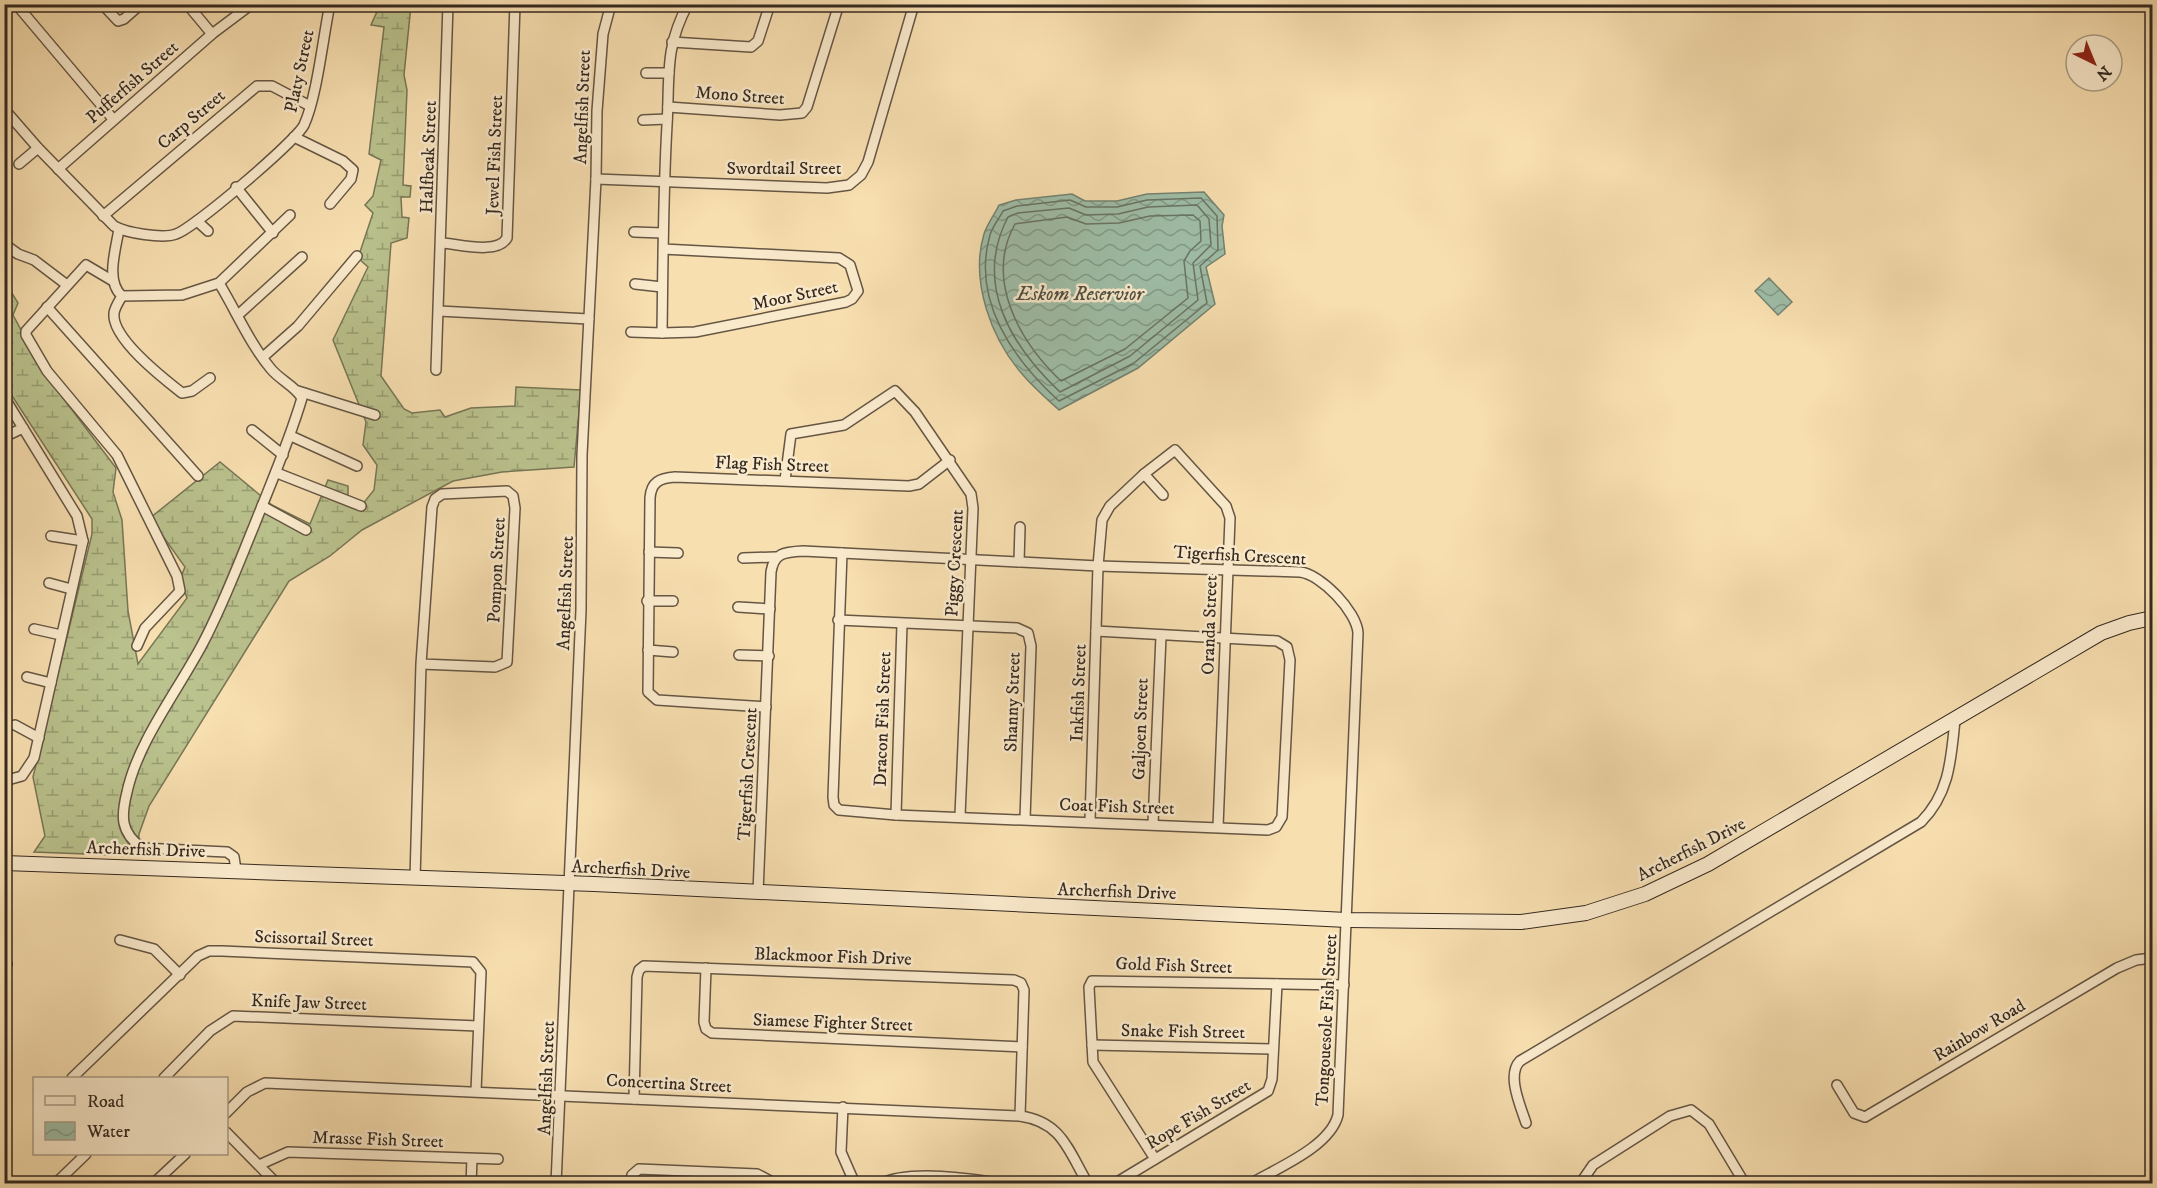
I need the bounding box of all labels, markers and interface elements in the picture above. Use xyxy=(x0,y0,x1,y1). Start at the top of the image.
street label: Platy Street xyxy=(280,28,320,115)
north arrow xyxy=(2064,33,2124,93)
street label: Pufferfish Street xyxy=(82,36,184,129)
street label: Angelfish Street xyxy=(570,49,596,165)
text: N xyxy=(2092,61,2115,85)
street label: Mono Street xyxy=(695,82,786,110)
street label: Carp Street xyxy=(153,85,230,154)
street label: Jewel Fish Street xyxy=(482,94,508,217)
street label: Halfbeak Street xyxy=(416,100,442,214)
street label: Swordtail Street xyxy=(727,158,842,180)
street label: Moor Street xyxy=(750,276,840,316)
water label: Eskom Reservior xyxy=(1016,282,1145,307)
street label: Flag Fish Street xyxy=(714,452,830,478)
street label: Piggy Crescent xyxy=(941,509,969,617)
street label: Pompon Street xyxy=(483,516,511,624)
street label: Angelfish Street xyxy=(553,535,579,651)
street label: Tigerfish Crescent xyxy=(1173,542,1307,570)
street label: Oranda Street xyxy=(1197,575,1223,675)
street label: Inkfish Street xyxy=(1066,644,1092,742)
street label: Dracon Fish Street xyxy=(870,651,896,787)
street label: Shanny Street xyxy=(1000,651,1026,752)
street label: Galjoen Street xyxy=(1128,677,1154,780)
street label: Tigerfish Crescent xyxy=(734,707,762,841)
street label: Coat Fish Street xyxy=(1059,794,1175,820)
street label: Archerfish Drive xyxy=(1633,813,1749,887)
street label: Archerfish Drive xyxy=(86,837,206,863)
street label: Archerfish Drive xyxy=(571,856,691,884)
street label: Archerfish Drive xyxy=(1057,879,1177,905)
street label: Scissortail Street xyxy=(254,926,374,952)
street label: Tongouesole Fish Street xyxy=(1312,933,1343,1107)
street label: Blackmoor Fish Drive xyxy=(754,943,912,971)
street label: Gold Fish Street xyxy=(1115,953,1233,979)
street label: Knife Jaw Street xyxy=(251,990,368,1016)
street label: Rainbow Road xyxy=(1930,995,2030,1067)
street label: Siamese Fighter Street xyxy=(753,1009,914,1037)
street label: Angelfish Street xyxy=(534,1020,560,1136)
street label: Snake Fish Street xyxy=(1121,1020,1245,1044)
street label: Concertina Street xyxy=(606,1070,733,1098)
street label: Rope Fish Street xyxy=(1142,1075,1255,1155)
legend xyxy=(33,1077,228,1155)
text: Road xyxy=(87,1091,124,1113)
text: Water xyxy=(86,1121,130,1143)
street label: Mrasse Fish Street xyxy=(312,1127,444,1153)

